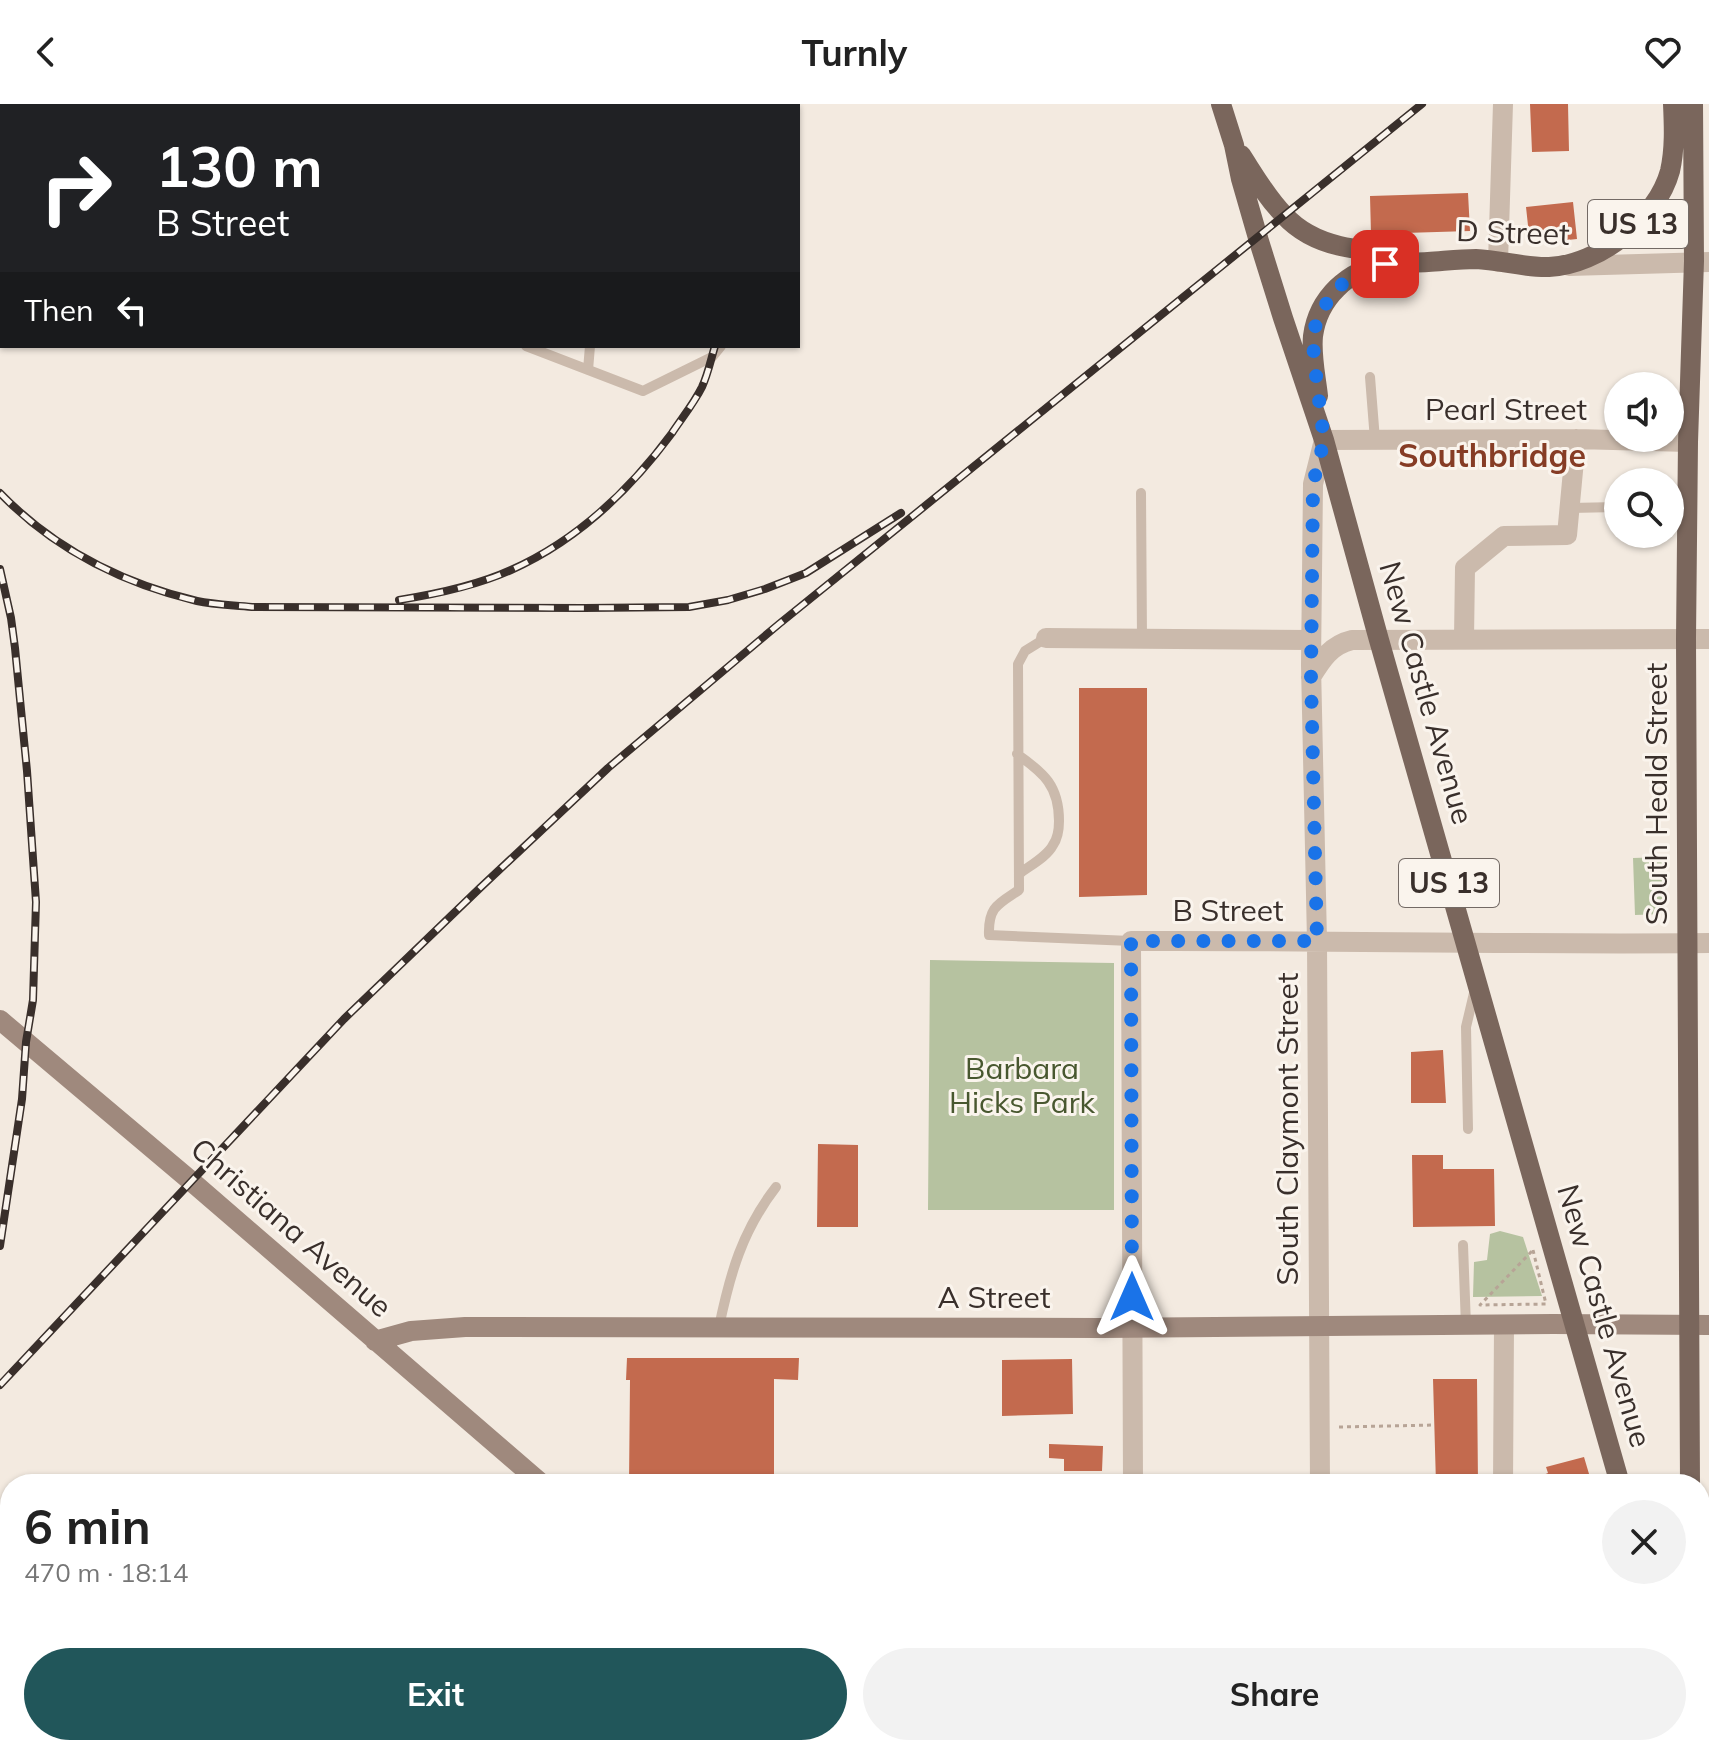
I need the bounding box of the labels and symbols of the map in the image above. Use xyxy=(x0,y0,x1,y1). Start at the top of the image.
road number: US 13 xyxy=(1588,200,1688,248)
street label: D Street xyxy=(1456,211,1570,253)
pin xyxy=(1351,230,1419,298)
street label: Pearl Street xyxy=(1425,390,1587,428)
district label: Southbridge xyxy=(1398,435,1586,475)
street label: New Castle Avenue xyxy=(1371,557,1483,828)
street label: South Heald Street xyxy=(1637,663,1675,925)
road number: US 13 xyxy=(1399,859,1499,907)
street label: B Street xyxy=(1172,891,1284,929)
street label: South Claymont Street xyxy=(1268,973,1306,1285)
park label: Barbara Hicks Park xyxy=(949,1049,1096,1121)
street label: Christiana Avenue xyxy=(183,1129,400,1325)
street label: New Castle Avenue xyxy=(1549,1180,1661,1451)
position arrow xyxy=(1090,1255,1174,1339)
street label: A Street xyxy=(938,1278,1050,1316)

